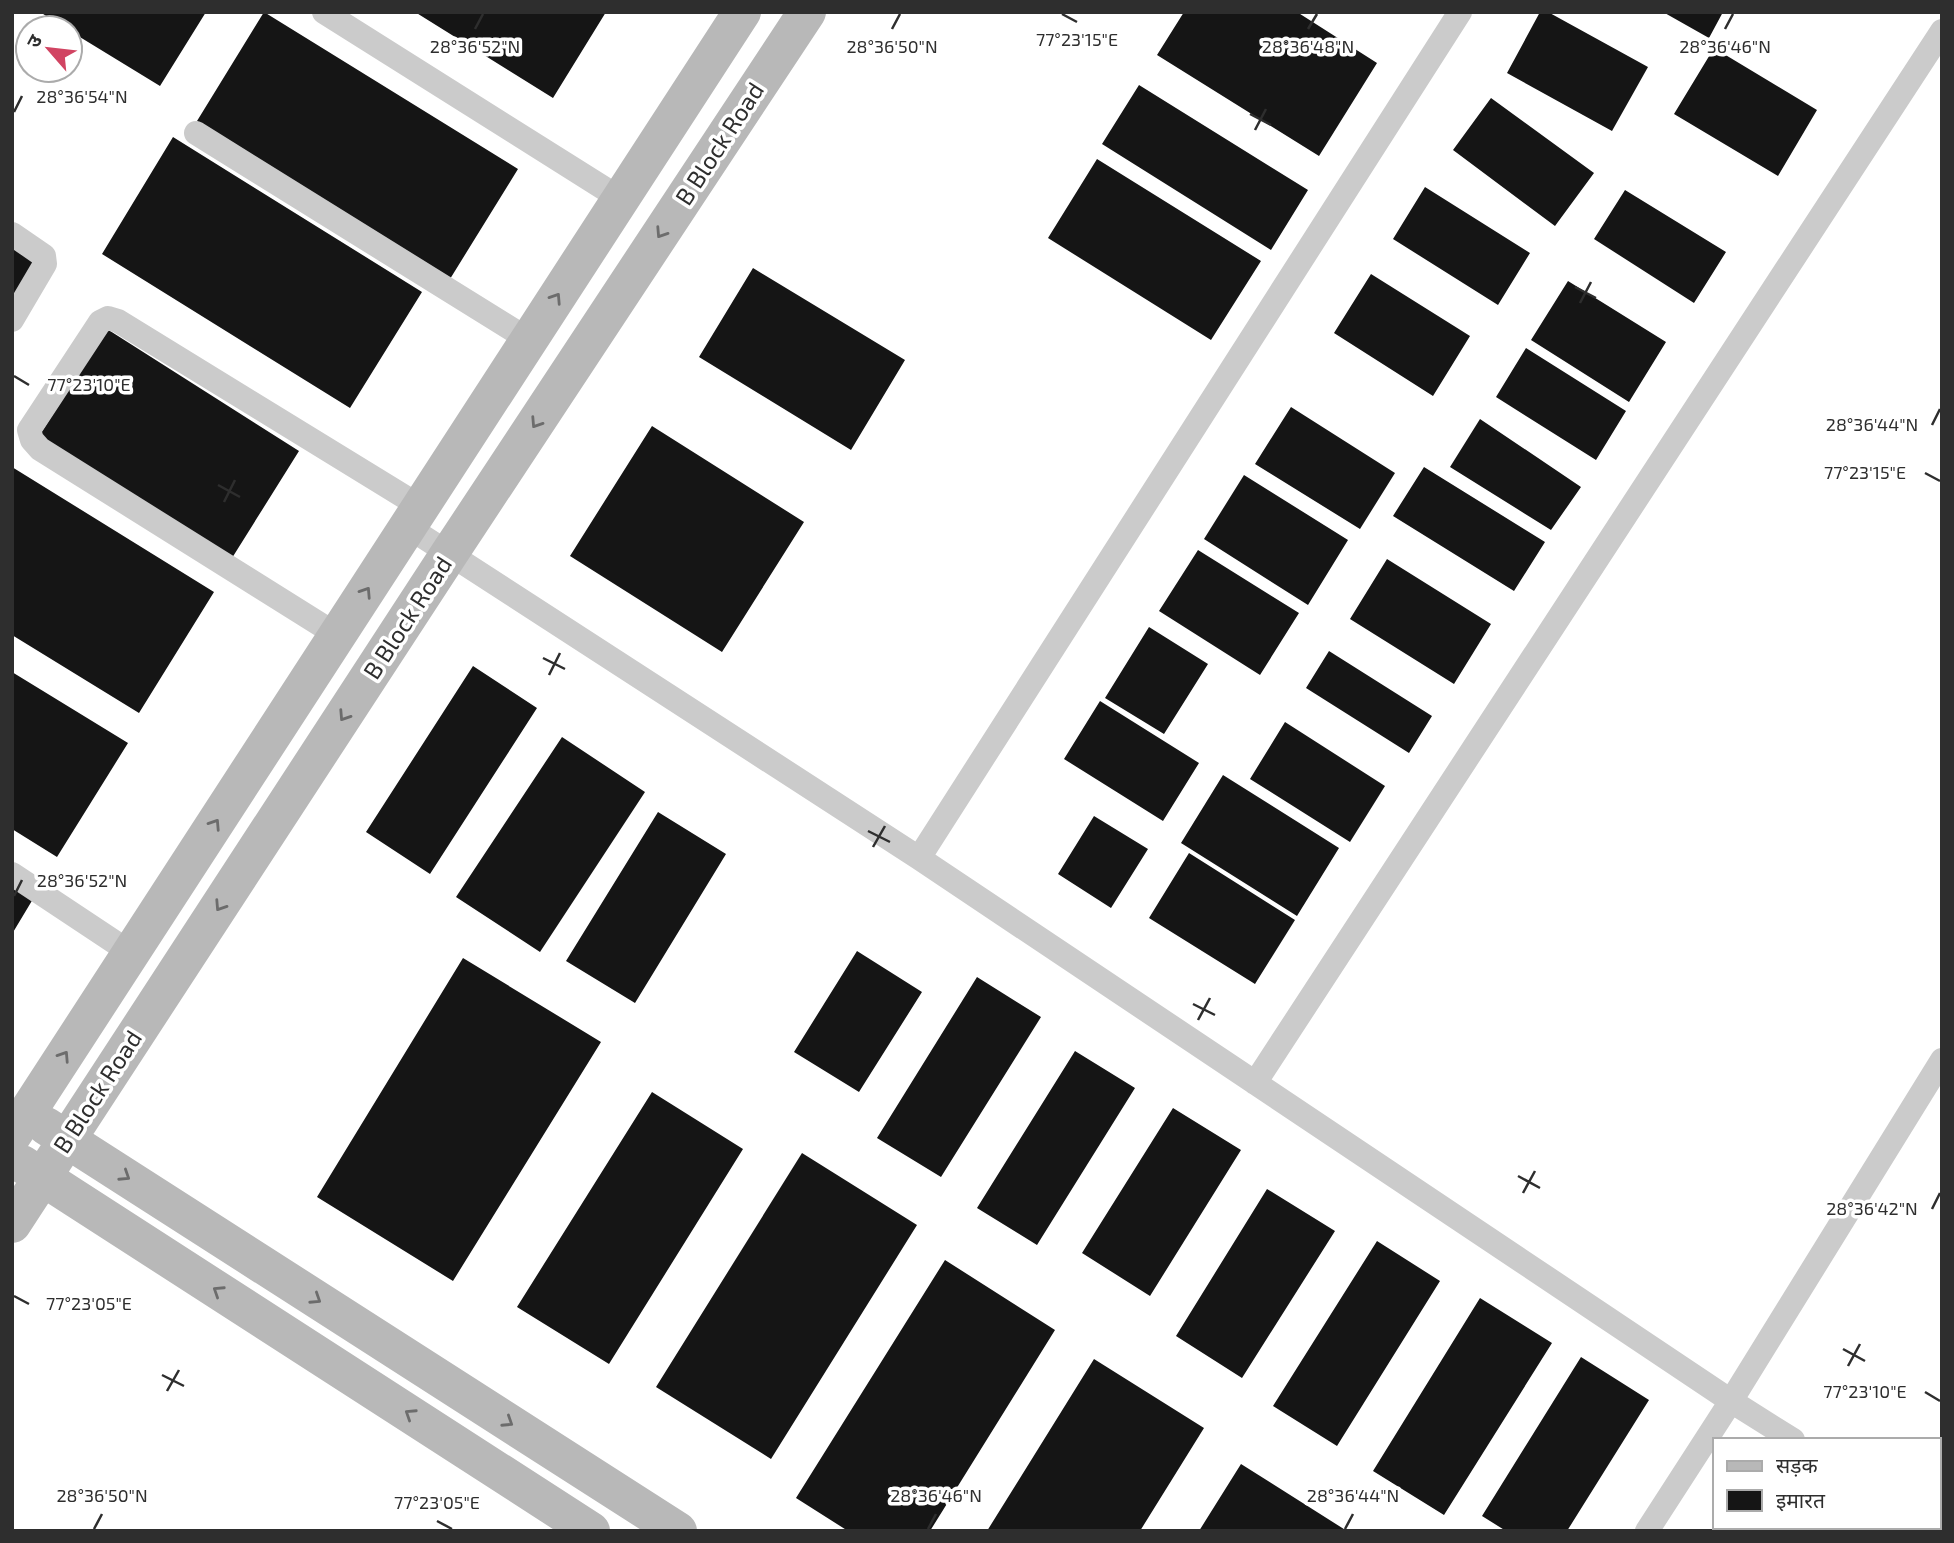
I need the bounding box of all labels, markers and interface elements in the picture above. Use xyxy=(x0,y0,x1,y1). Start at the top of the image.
north arrow xyxy=(14,14,84,84)
text: 77°23'15"E xyxy=(1036,28,1118,50)
text: उ xyxy=(21,30,47,51)
text: 28°36'52"N xyxy=(430,35,520,57)
text: 28°36'50"N xyxy=(846,35,938,57)
text: 28°36'48"N xyxy=(1262,35,1354,57)
text: 28°36'46"N xyxy=(1679,35,1771,57)
street label: B Block Road xyxy=(668,76,769,210)
text: 28°36'54"N xyxy=(36,85,128,107)
one-way arrow xyxy=(657,225,669,238)
one-way arrow xyxy=(548,293,561,306)
text: 77°23'10"E xyxy=(47,373,131,395)
text: 28°36'44"N xyxy=(1826,413,1918,435)
one-way arrow xyxy=(532,415,544,428)
text: 77°23'15"E xyxy=(1824,461,1906,483)
street label: B Block Road xyxy=(356,550,457,684)
one-way arrow xyxy=(357,587,370,600)
one-way arrow xyxy=(339,708,352,721)
one-way arrow xyxy=(207,819,219,832)
text: 28°36'52"N xyxy=(37,869,127,891)
one-way arrow xyxy=(215,898,228,911)
street label: B Block Road xyxy=(46,1024,147,1158)
one-way arrow xyxy=(56,1051,69,1064)
one-way arrow xyxy=(117,1168,130,1181)
text: 28°36'42"N xyxy=(1826,1197,1918,1219)
one-way arrow xyxy=(213,1287,226,1300)
one-way arrow xyxy=(308,1291,321,1304)
text: 77°23'05"E xyxy=(46,1292,132,1314)
text: 77°23'10"E xyxy=(1823,1380,1907,1402)
one-way arrow xyxy=(404,1410,417,1423)
one-way arrow xyxy=(500,1414,513,1427)
legend xyxy=(1713,1438,1940,1529)
text: सड़क xyxy=(1776,1452,1818,1477)
text: 28°36'50"N xyxy=(56,1484,148,1506)
text: 28°36'46"N xyxy=(890,1484,982,1506)
text: 28°36'44"N xyxy=(1307,1484,1399,1506)
text: इमारत xyxy=(1776,1487,1826,1512)
text: 77°23'05"E xyxy=(394,1491,480,1513)

